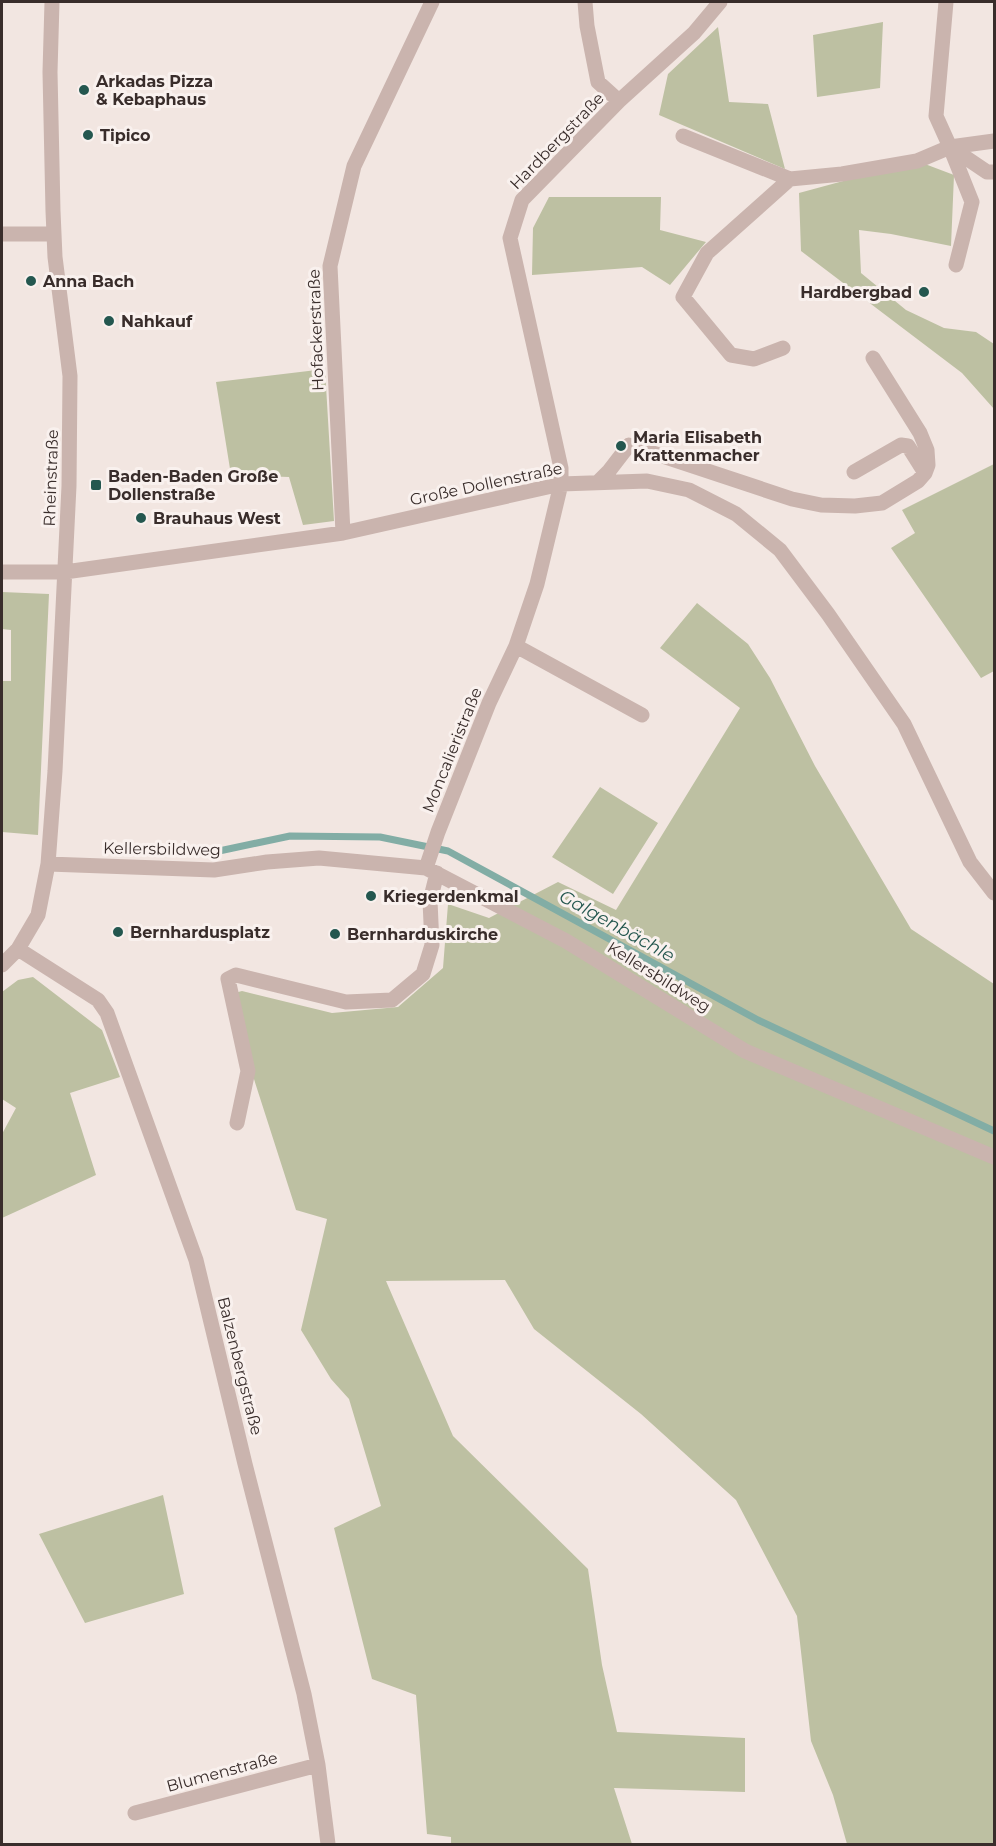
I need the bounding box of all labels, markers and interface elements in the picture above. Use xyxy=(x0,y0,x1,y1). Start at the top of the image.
place label: Arkadas Pizza & Kebaphaus xyxy=(95,72,213,109)
marker: Arkadas Pizza & Kebaphaus xyxy=(77,83,91,97)
street label: Hardbergstraße xyxy=(506,89,608,193)
place label: Tipico xyxy=(100,126,150,145)
marker: Tipico xyxy=(81,128,95,142)
street label: Hofackerstraße xyxy=(304,269,328,391)
place label: Anna Bach xyxy=(42,272,134,291)
marker: Anna Bach xyxy=(24,274,38,288)
place label: Hardbergbad xyxy=(800,283,912,302)
marker: Hardbergbad xyxy=(917,285,931,299)
place label: Nahkauf xyxy=(121,312,193,331)
marker: Nahkauf xyxy=(102,314,116,328)
place label: Maria Elisabeth Krattenmacher xyxy=(633,428,762,465)
street label: Rheinstraße xyxy=(40,429,62,527)
marker: Maria Elisabeth Krattenmacher xyxy=(614,439,628,453)
street label: Große Dollenstraße xyxy=(408,459,564,509)
place label: Baden-Baden Große Dollenstraße xyxy=(108,467,278,504)
marker: Baden-Baden Große Dollenstraße xyxy=(89,478,103,492)
place label: Brauhaus West xyxy=(153,509,281,528)
marker: Brauhaus West xyxy=(134,511,148,525)
street label: Moncalieristraße xyxy=(418,685,486,815)
street label: Kellersbildweg xyxy=(103,838,221,860)
water label: Galgenbächle xyxy=(555,885,679,967)
place label: Kriegerdenkmal xyxy=(383,887,519,906)
marker: Kriegerdenkmal xyxy=(364,889,378,903)
place label: Bernhardusplatz xyxy=(130,923,270,942)
marker: Bernhardusplatz xyxy=(111,925,125,939)
place label: Bernharduskirche xyxy=(347,925,498,944)
marker: Bernharduskirche xyxy=(328,927,342,941)
street label: Kellersbildweg xyxy=(604,938,714,1016)
street label: Balzenbergstraße xyxy=(214,1295,266,1437)
street label: Blumenstraße xyxy=(164,1748,280,1796)

